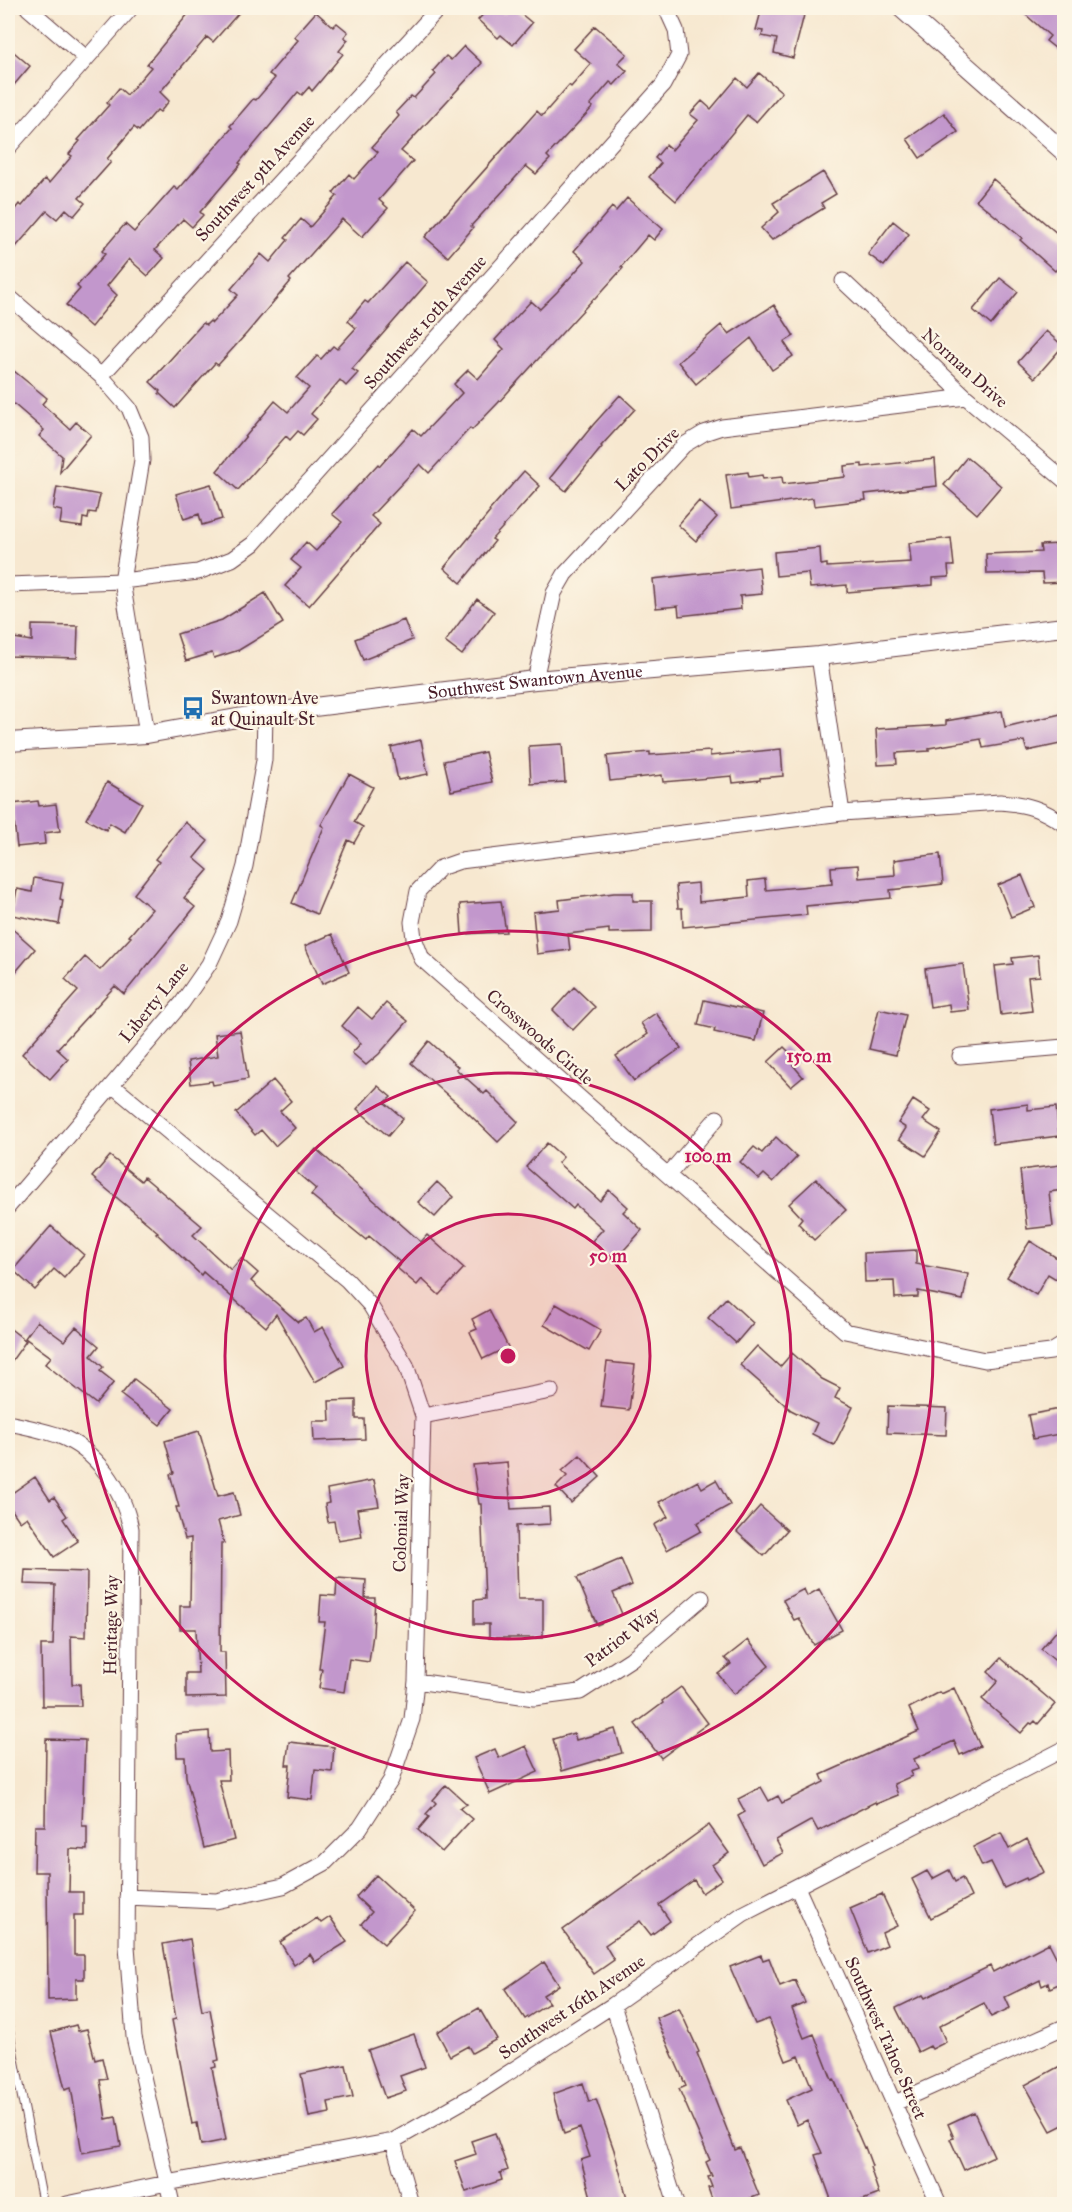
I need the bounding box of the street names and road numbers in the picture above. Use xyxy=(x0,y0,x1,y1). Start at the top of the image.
street label: Southwest 9th Avenue xyxy=(191,110,319,246)
street label: Southwest 10th Avenue xyxy=(359,250,491,394)
street label: Norman Drive xyxy=(917,323,1013,413)
street label: Lato Drive xyxy=(610,422,684,496)
street label: Southwest Swantown Avenue xyxy=(427,660,643,704)
street label: Liberty Lane xyxy=(115,957,193,1047)
street label: Crosswoods Circle xyxy=(482,985,598,1089)
street label: Colonial Way xyxy=(388,1473,414,1573)
street label: Heritage Way xyxy=(99,1574,124,1675)
street label: Patriot Way xyxy=(581,1602,664,1672)
street label: Southwest 16th Avenue xyxy=(495,1950,649,2064)
street label: Southwest Tahoe Street xyxy=(840,1953,932,2123)

